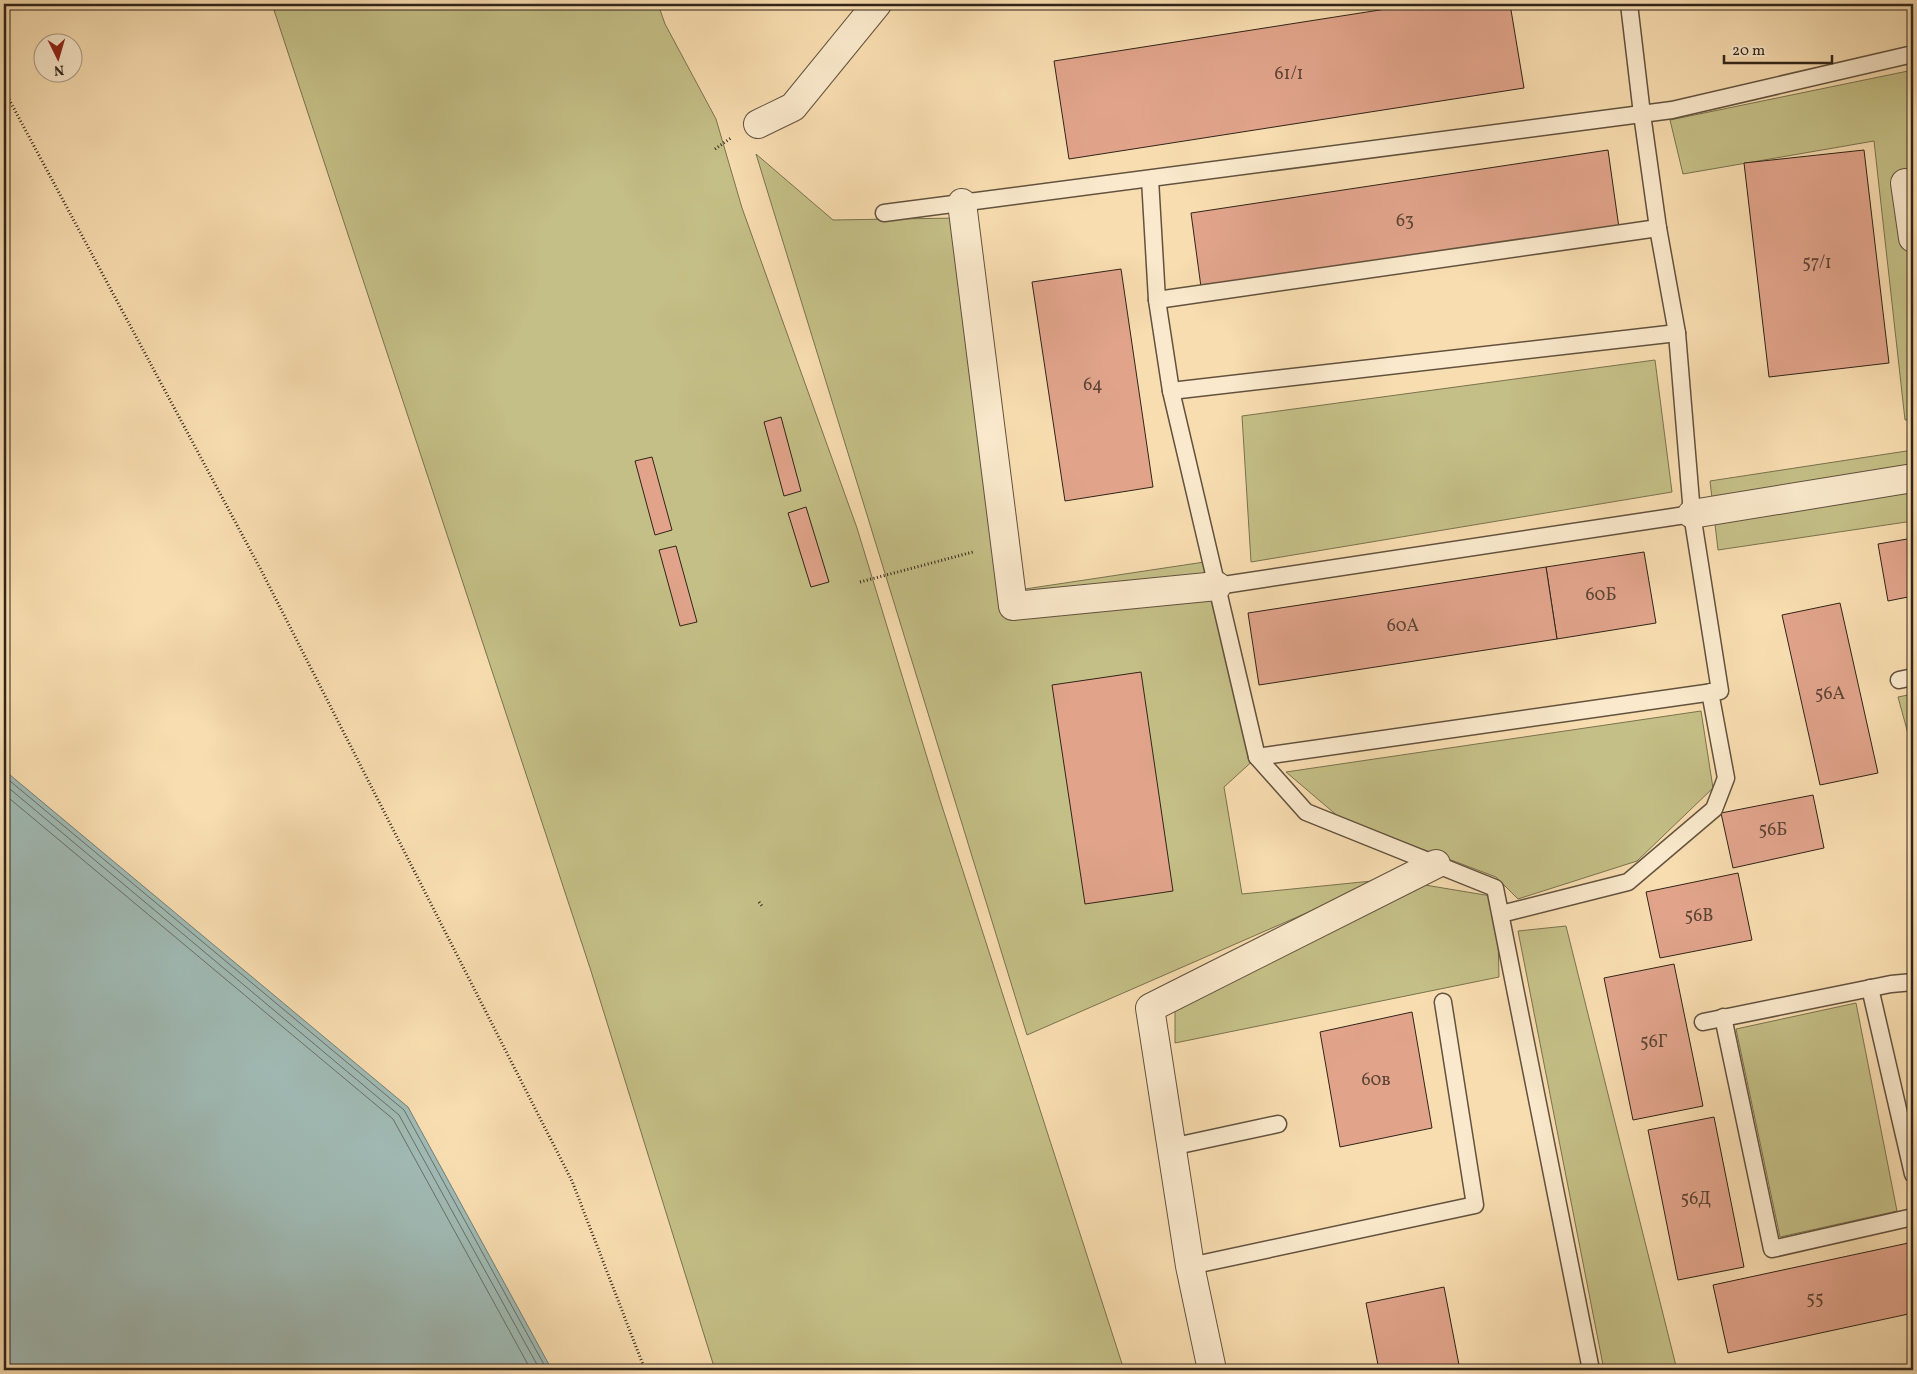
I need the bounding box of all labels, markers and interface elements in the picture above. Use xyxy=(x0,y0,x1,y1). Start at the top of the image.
north arrow xyxy=(32,32,82,82)
scale bar xyxy=(1724,32,1832,64)
text: 20 m xyxy=(1732,41,1765,62)
text: N xyxy=(53,60,65,79)
house number: 61/1 xyxy=(1274,62,1304,87)
house number: 63 xyxy=(1396,209,1414,234)
house number: 57/1 xyxy=(1802,251,1832,276)
house number: 64 xyxy=(1083,373,1103,398)
house number: 60Б xyxy=(1585,583,1617,608)
house number: 60А xyxy=(1387,614,1420,639)
house number: 56А xyxy=(1815,682,1846,707)
house number: 56Б xyxy=(1759,818,1787,843)
house number: 56В xyxy=(1685,904,1713,929)
house number: 56Г xyxy=(1640,1030,1668,1055)
house number: 60в xyxy=(1361,1068,1391,1093)
house number: 56Д xyxy=(1681,1187,1711,1212)
house number: 55 xyxy=(1806,1287,1824,1312)

